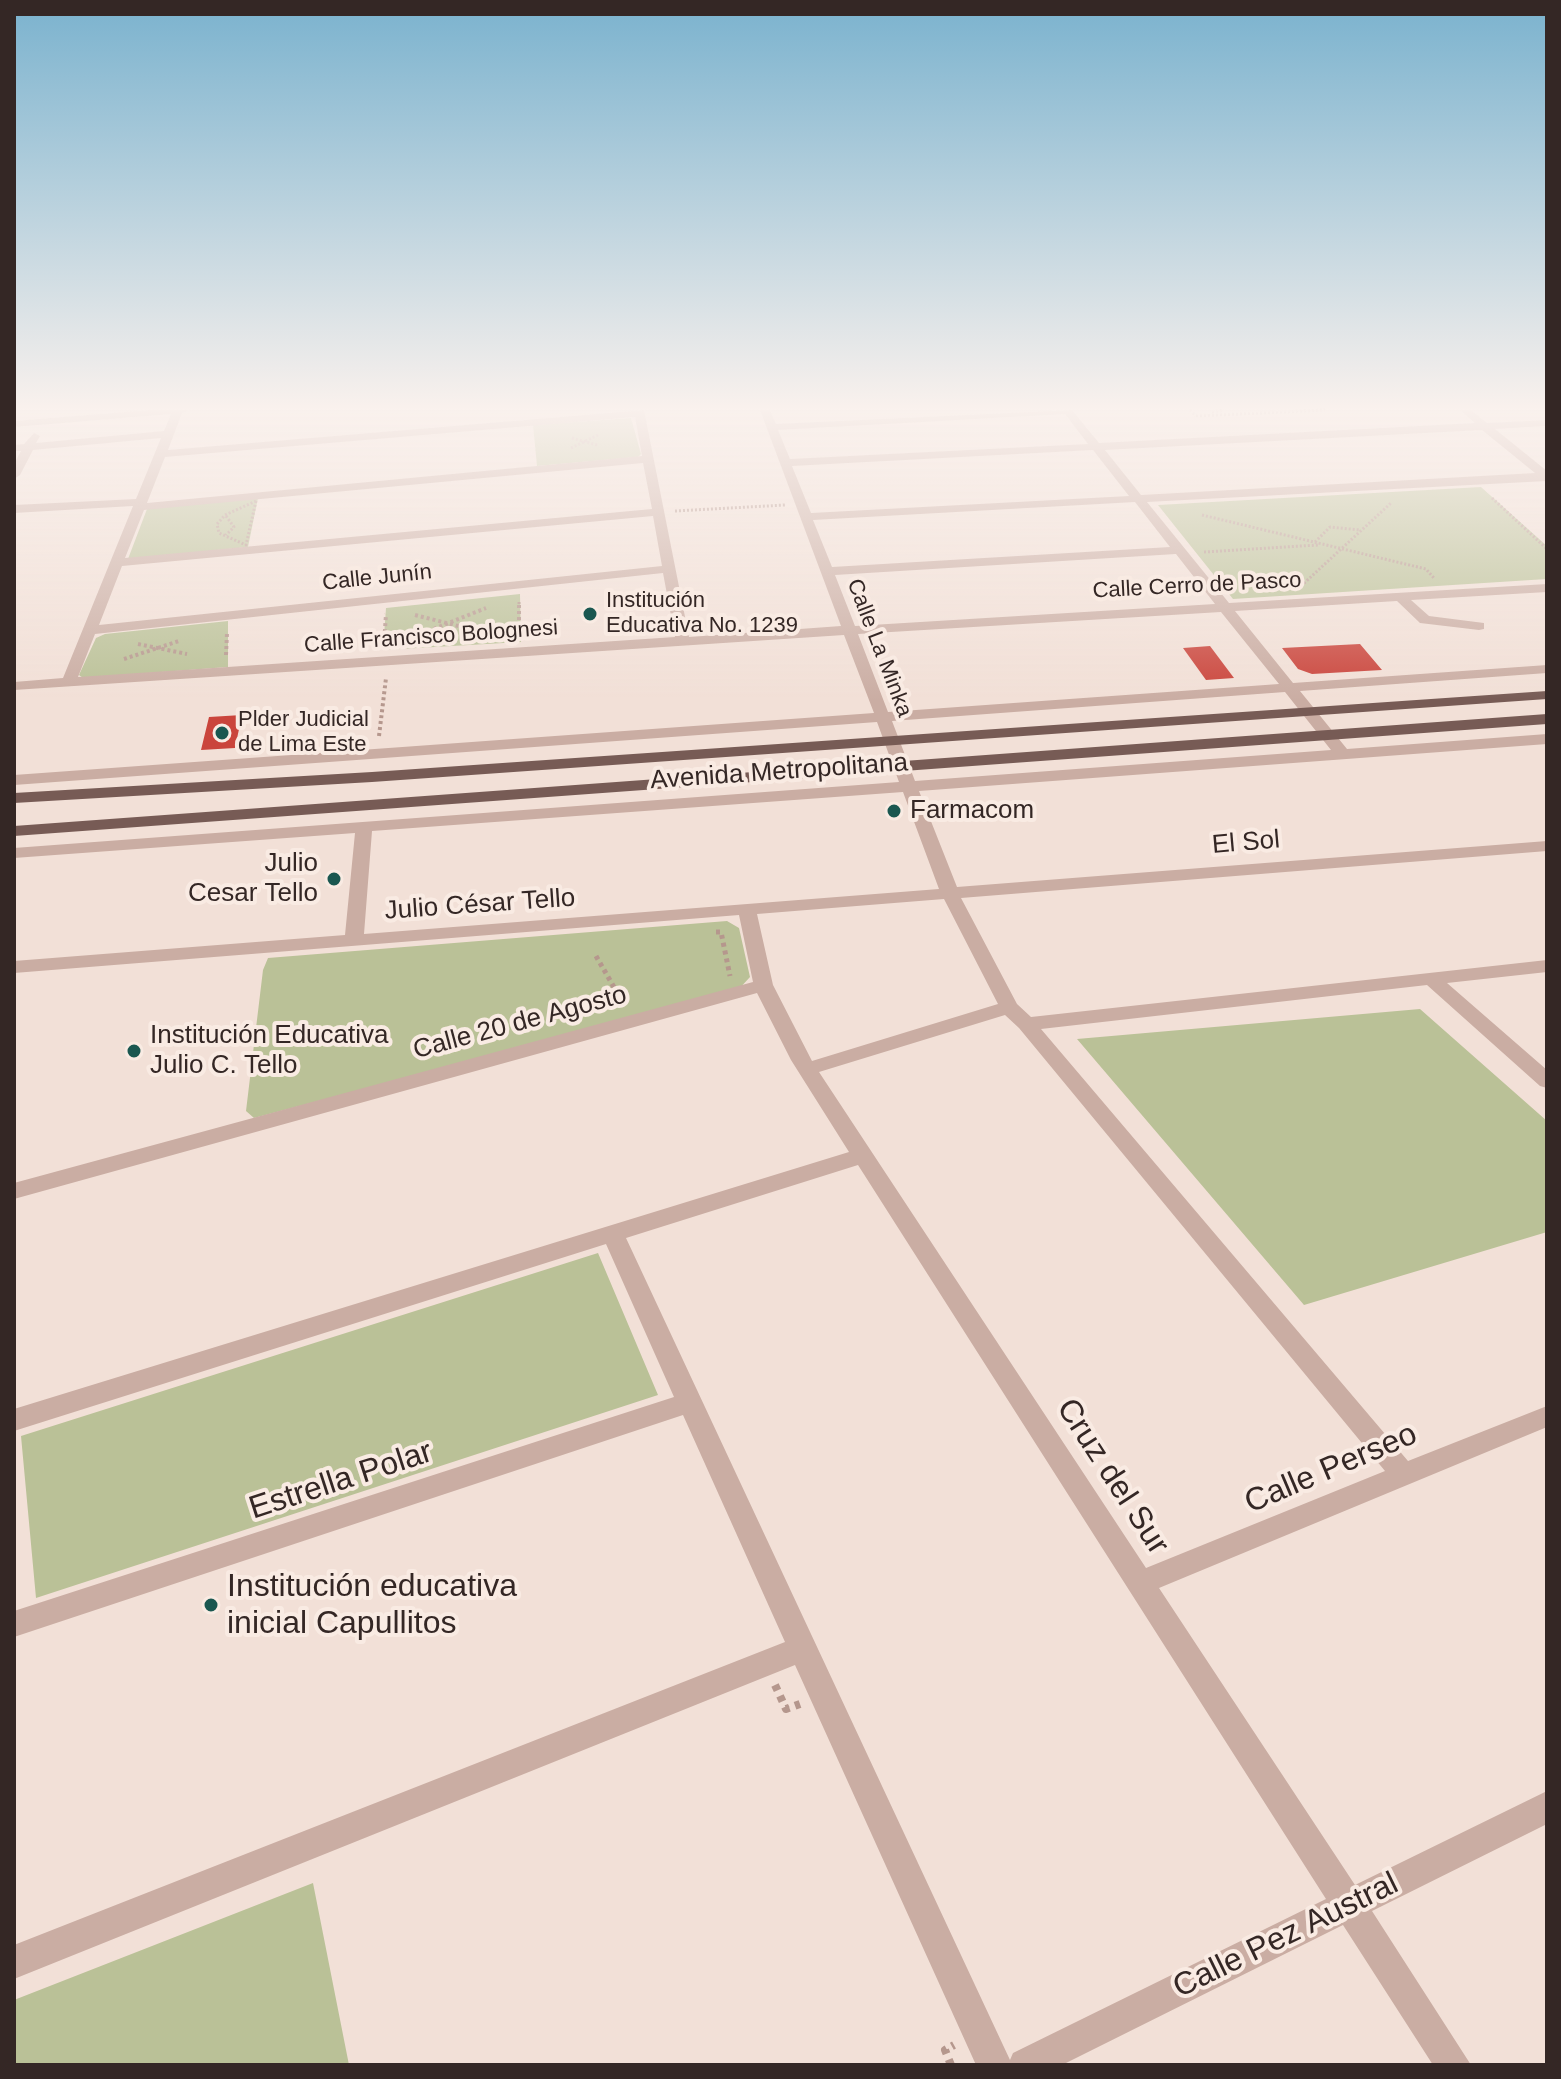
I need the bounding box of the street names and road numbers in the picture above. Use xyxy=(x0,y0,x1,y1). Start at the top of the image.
street label: Calle Junín xyxy=(321,559,433,597)
street label: Calle Cerro de Pasco xyxy=(1092,567,1302,605)
street label: Calle La Minka xyxy=(841,575,917,721)
street label: Calle Francisco Bolognesi xyxy=(303,615,559,659)
street label: Avenida Metropolitana xyxy=(649,747,909,797)
street label: El Sol xyxy=(1211,824,1281,862)
street label: Julio César Tello xyxy=(384,883,576,927)
street label: Calle 20 de Agosto xyxy=(410,979,630,1067)
street label: Cruz del Sur xyxy=(1047,1392,1177,1562)
street label: Calle Perseo xyxy=(1239,1416,1423,1522)
street label: Estrella Polar xyxy=(245,1433,437,1529)
street label: Calle Pez Austral xyxy=(1167,1865,1405,2007)

